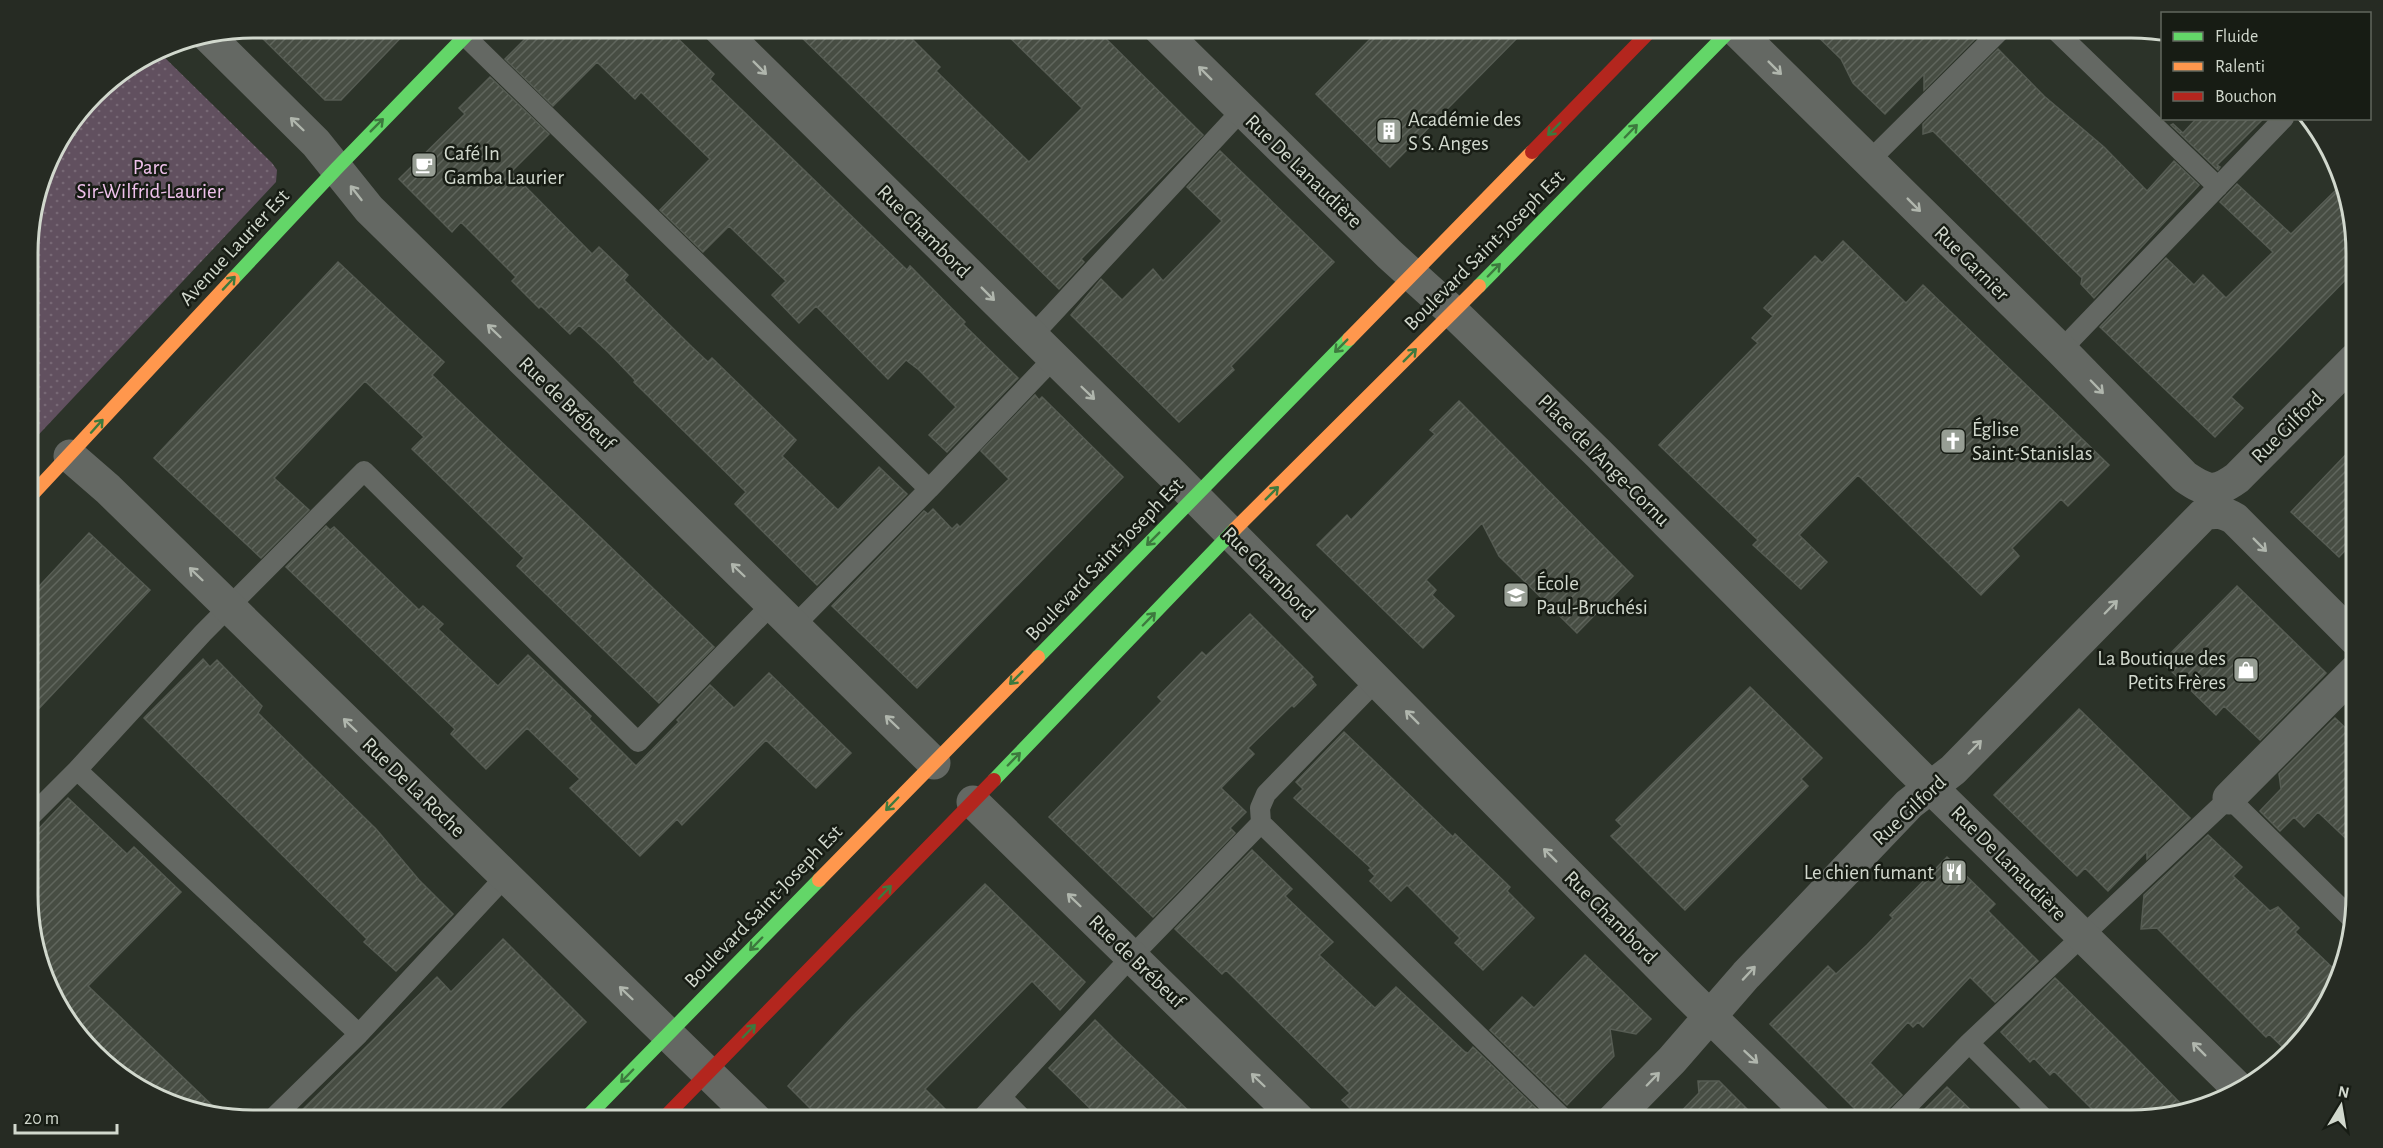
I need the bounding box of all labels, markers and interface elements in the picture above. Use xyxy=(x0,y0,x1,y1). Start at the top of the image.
legend xyxy=(2161,12,2371,120)
text: Fluide xyxy=(2215,28,2258,46)
text: Ralenti xyxy=(2215,58,2265,76)
one-way arrow xyxy=(752,61,767,76)
one-way arrow xyxy=(1767,61,1782,76)
one-way arrow xyxy=(1197,66,1212,81)
text: Bouchon xyxy=(2215,88,2277,106)
place label: Académie des S S. Anges xyxy=(1408,109,1521,154)
street label: Rue De Lanaudière xyxy=(1241,111,1366,232)
building icon: Académie des S S. Anges xyxy=(1374,116,1404,146)
one-way arrow xyxy=(290,117,305,131)
one-way arrow xyxy=(370,118,385,133)
one-way arrow xyxy=(1547,121,1562,136)
one-way arrow xyxy=(1623,123,1638,138)
place label: Café In Gamba Laurier xyxy=(444,143,564,188)
cafe icon: Café In Gamba Laurier xyxy=(409,150,439,180)
park label: Parc Sir-Wilfrid-Laurier xyxy=(76,157,224,202)
street label: Boulevard Saint-Joseph Est xyxy=(1400,166,1569,334)
street label: Rue Chambord xyxy=(873,181,974,282)
street label: Avenue Laurier Est xyxy=(176,185,293,309)
one-way arrow xyxy=(350,185,363,201)
one-way arrow xyxy=(1906,198,1921,213)
street label: Rue Garnier xyxy=(1930,222,2013,305)
one-way arrow xyxy=(1487,263,1502,278)
one-way arrow xyxy=(222,275,236,290)
one-way arrow xyxy=(980,287,995,302)
one-way arrow xyxy=(486,323,501,338)
one-way arrow xyxy=(1334,339,1349,354)
one-way arrow xyxy=(1402,348,1417,363)
street label: Rue de Brébeuf xyxy=(515,353,620,455)
one-way arrow xyxy=(2089,379,2104,394)
one-way arrow xyxy=(1080,386,1095,400)
street label: Rue Gilford xyxy=(2248,387,2327,467)
street label: Place de l'Ange-Cornu xyxy=(1534,391,1674,530)
place label: Église Saint-Stanislas xyxy=(1972,417,2092,464)
one-way arrow xyxy=(90,419,104,434)
church icon: Église Saint-Stanislas xyxy=(1938,426,1968,456)
street label: Boulevard Saint-Joseph Est xyxy=(1021,474,1187,645)
one-way arrow xyxy=(1264,485,1279,500)
street label: Rue Chambord xyxy=(1218,523,1319,624)
one-way arrow xyxy=(1146,531,1161,546)
one-way arrow xyxy=(2253,537,2268,552)
one-way arrow xyxy=(730,563,745,578)
one-way arrow xyxy=(189,567,204,581)
place label: École Paul-Bruchési xyxy=(1536,571,1648,618)
school or university icon: École Paul-Bruchési xyxy=(1501,580,1531,610)
one-way arrow xyxy=(2104,600,2118,615)
one-way arrow xyxy=(1142,611,1156,626)
place label: La Boutique des Petits Frères xyxy=(2097,648,2226,693)
shop icon: La Boutique des Petits Frères xyxy=(2231,655,2261,685)
one-way arrow xyxy=(1009,670,1024,685)
one-way arrow xyxy=(1405,710,1420,725)
one-way arrow xyxy=(885,714,900,729)
one-way arrow xyxy=(343,718,358,732)
street label: Rue De La Roche xyxy=(358,733,469,841)
one-way arrow xyxy=(1967,739,1982,754)
one-way arrow xyxy=(1007,752,1021,767)
street label: Rue Gilford xyxy=(1869,771,1950,849)
one-way arrow xyxy=(886,796,900,811)
street label: Rue De Lanaudière xyxy=(1947,802,2070,925)
street label: Boulevard Saint-Joseph Est xyxy=(680,821,846,992)
one-way arrow xyxy=(1543,848,1557,863)
restaurant icon: Le chien fumant xyxy=(1939,857,1969,887)
place label: Le chien fumant xyxy=(1804,862,1934,883)
street label: Rue Chambord xyxy=(1560,867,1661,968)
one-way arrow xyxy=(878,884,893,899)
one-way arrow xyxy=(1066,892,1081,907)
street label: Rue de Brébeuf xyxy=(1085,911,1190,1013)
one-way arrow xyxy=(749,936,764,951)
one-way arrow xyxy=(1741,965,1756,980)
one-way arrow xyxy=(618,986,633,1000)
one-way arrow xyxy=(741,1024,756,1039)
one-way arrow xyxy=(2192,1042,2207,1057)
one-way arrow xyxy=(1744,1050,1759,1064)
one-way arrow xyxy=(620,1068,634,1083)
one-way arrow xyxy=(1646,1071,1661,1086)
one-way arrow xyxy=(1251,1073,1266,1087)
north arrow xyxy=(2311,1076,2371,1136)
text: N xyxy=(2337,1083,2351,1101)
scale bar xyxy=(15,1097,117,1135)
text: 20 m xyxy=(24,1110,59,1128)

